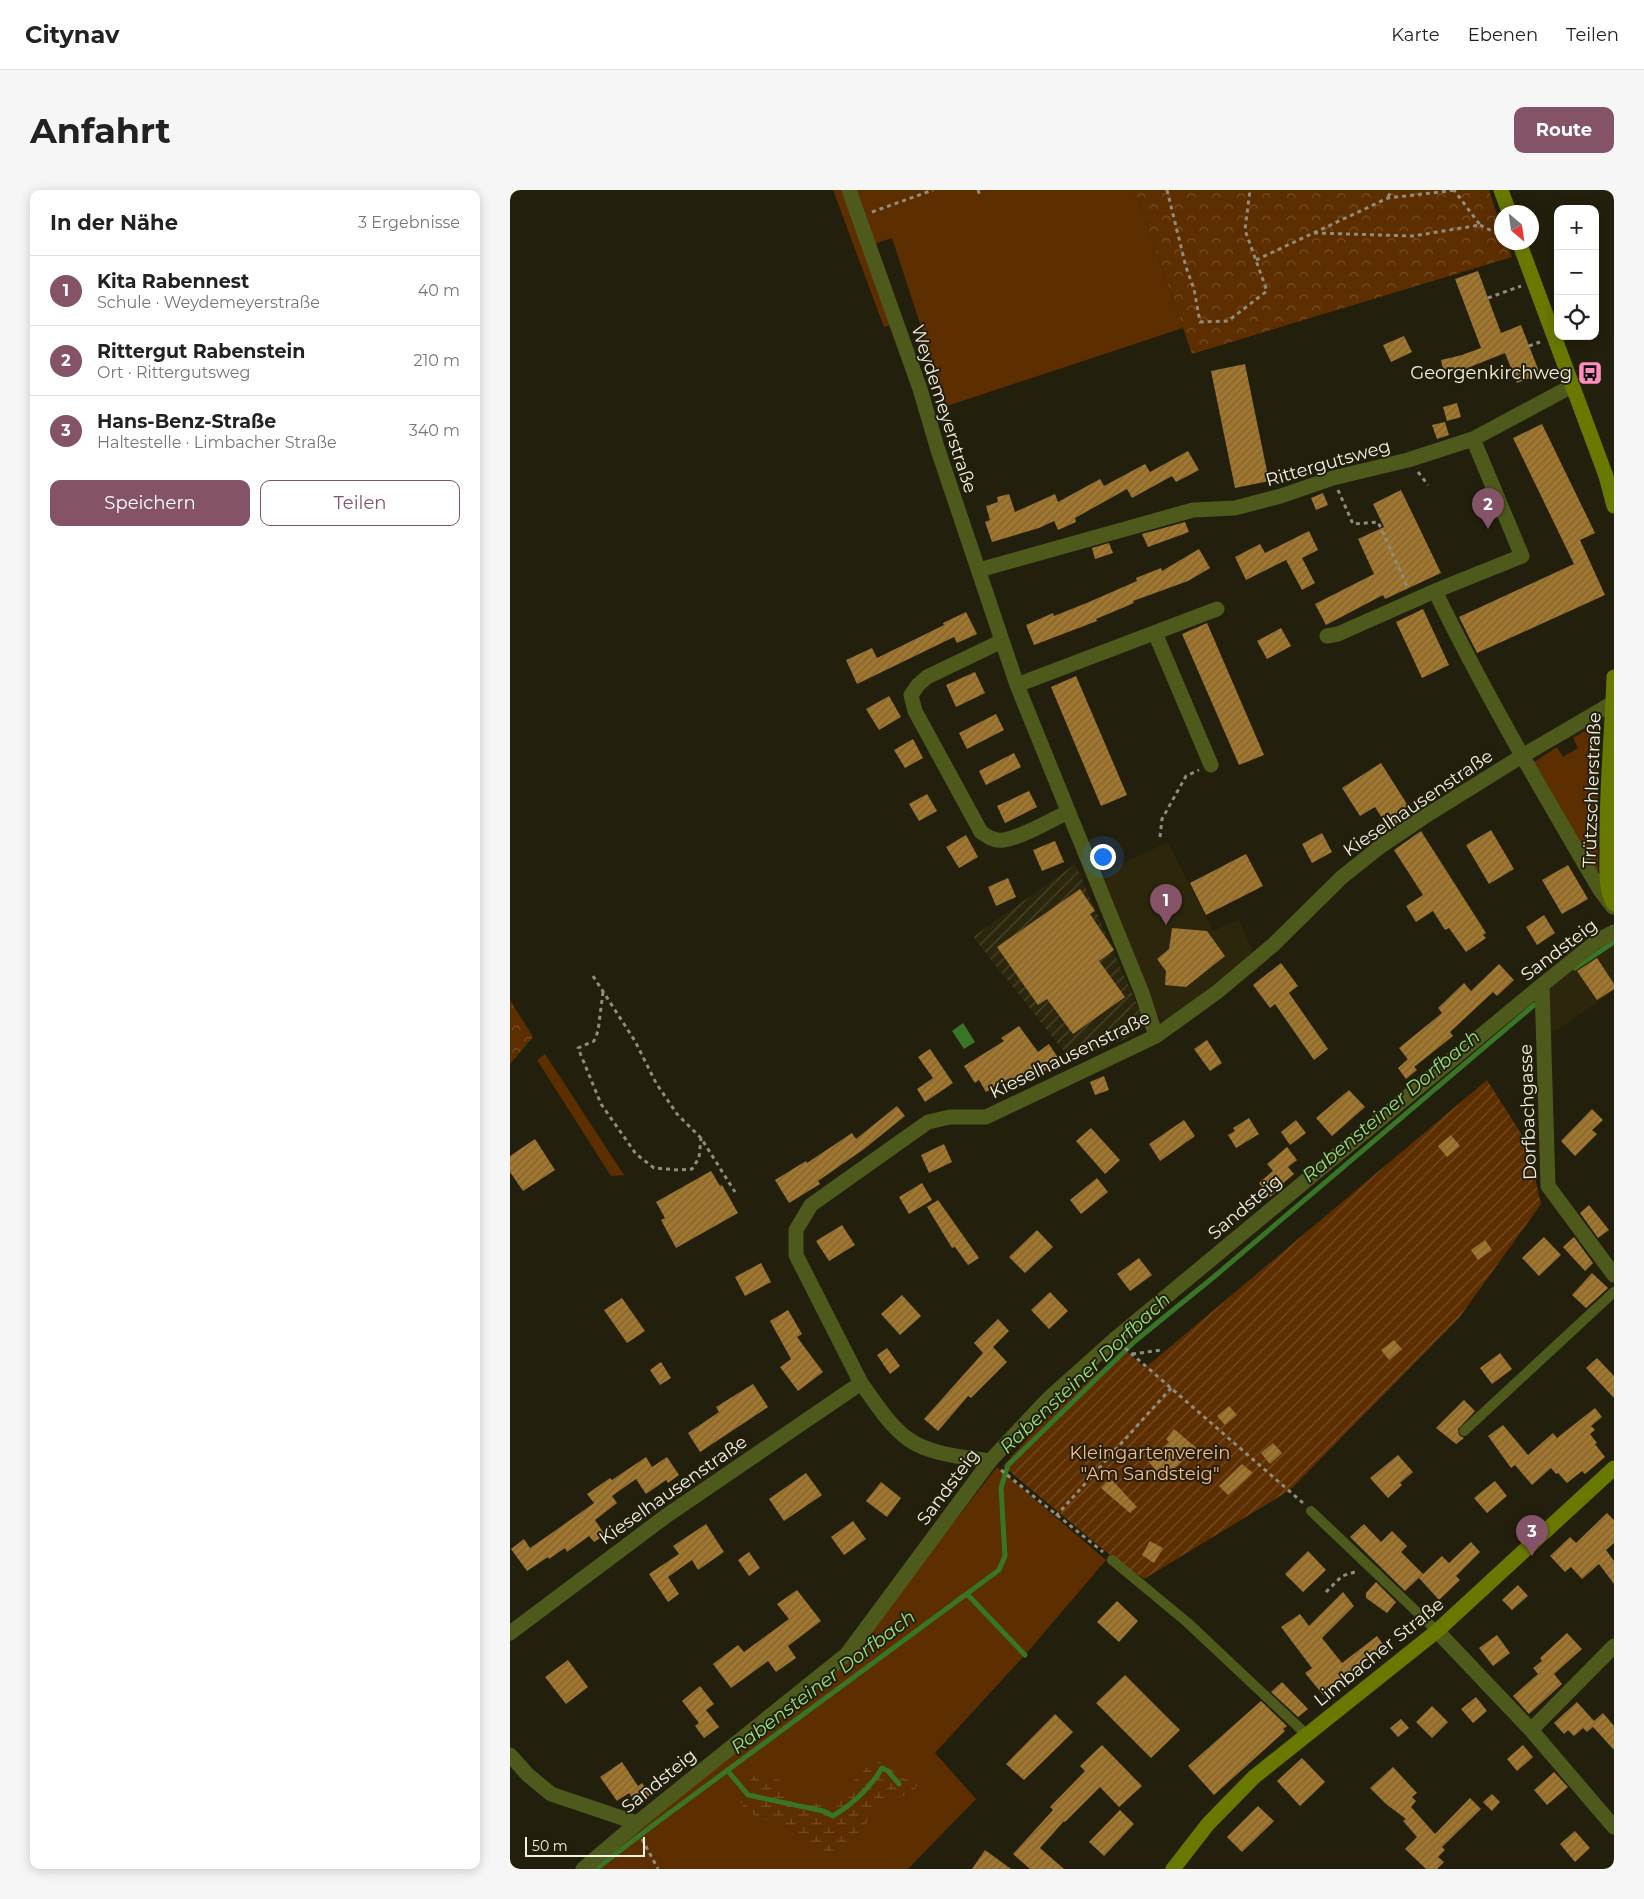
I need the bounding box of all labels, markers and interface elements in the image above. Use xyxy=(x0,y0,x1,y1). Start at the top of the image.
text: Citynav xyxy=(25,20,119,49)
text: Karte xyxy=(1391,24,1440,46)
text: Ebenen xyxy=(1468,24,1538,46)
text: Teilen xyxy=(1566,24,1619,46)
button: Route xyxy=(1514,107,1614,153)
text: Anfahrt xyxy=(30,109,171,152)
north arrow xyxy=(1494,205,1539,250)
map controls xyxy=(1554,205,1599,340)
button: + xyxy=(1554,205,1599,250)
text: In der Nähe xyxy=(50,210,178,235)
text: 3 Ergebnisse xyxy=(358,213,460,232)
button: − xyxy=(1554,250,1599,295)
text: Kita Rabennest xyxy=(97,270,249,293)
text: 1 xyxy=(63,281,69,300)
text: 40 m xyxy=(418,281,460,300)
text: Schule · Weydemeyerstraße xyxy=(97,293,320,312)
button: locate xyxy=(1554,295,1599,340)
street label: Weydemeyerstraße xyxy=(906,322,982,496)
text: Rittergut Rabenstein xyxy=(97,340,305,363)
text: 2 xyxy=(61,351,71,370)
text: 210 m xyxy=(413,351,460,370)
bus stop icon: Georgenkirchweg xyxy=(1577,360,1603,386)
place label: Georgenkirchweg xyxy=(1410,362,1572,384)
text: Ort · Rittergutsweg xyxy=(97,363,250,382)
text: Hans-Benz-Straße xyxy=(97,410,276,433)
text: 3 xyxy=(61,421,71,440)
text: 340 m xyxy=(409,421,460,440)
text: Haltestelle · Limbacher Straße xyxy=(97,433,337,452)
street label: Rittergutsweg xyxy=(1263,435,1393,491)
button: Speichern xyxy=(50,480,250,526)
button: Teilen xyxy=(260,480,460,526)
pin: 2 xyxy=(1472,488,1504,529)
street label: Trützschlerstraße xyxy=(1578,712,1606,868)
street label: Kieselhausenstraße xyxy=(1339,745,1497,861)
your location xyxy=(1090,844,1116,870)
pin: 1 xyxy=(1150,884,1182,925)
street label: Sandsteig xyxy=(1516,914,1602,986)
street label: Kieselhausenstraße xyxy=(986,1007,1154,1103)
water label: Rabensteiner Dorfbach xyxy=(1297,1025,1485,1187)
street label: Dorfbachgasse xyxy=(1515,1044,1541,1180)
street label: Sandsteig xyxy=(1204,1170,1286,1244)
water label: Rabensteiner Dorfbach xyxy=(995,1288,1175,1458)
street label: Kieselhausenstraße xyxy=(595,1430,751,1549)
park label: Kleingartenverein "Am Sandsteig" xyxy=(1069,1442,1231,1485)
street label: Sandsteig xyxy=(912,1444,984,1530)
pin: 3 xyxy=(1516,1515,1548,1556)
street label: Limbacher Straße xyxy=(1310,1593,1448,1711)
water label: Rabensteiner Dorfbach xyxy=(726,1605,920,1759)
street label: Sandsteig xyxy=(617,1744,701,1818)
scale bar xyxy=(525,1834,645,1857)
text: 50 m xyxy=(532,1837,568,1855)

